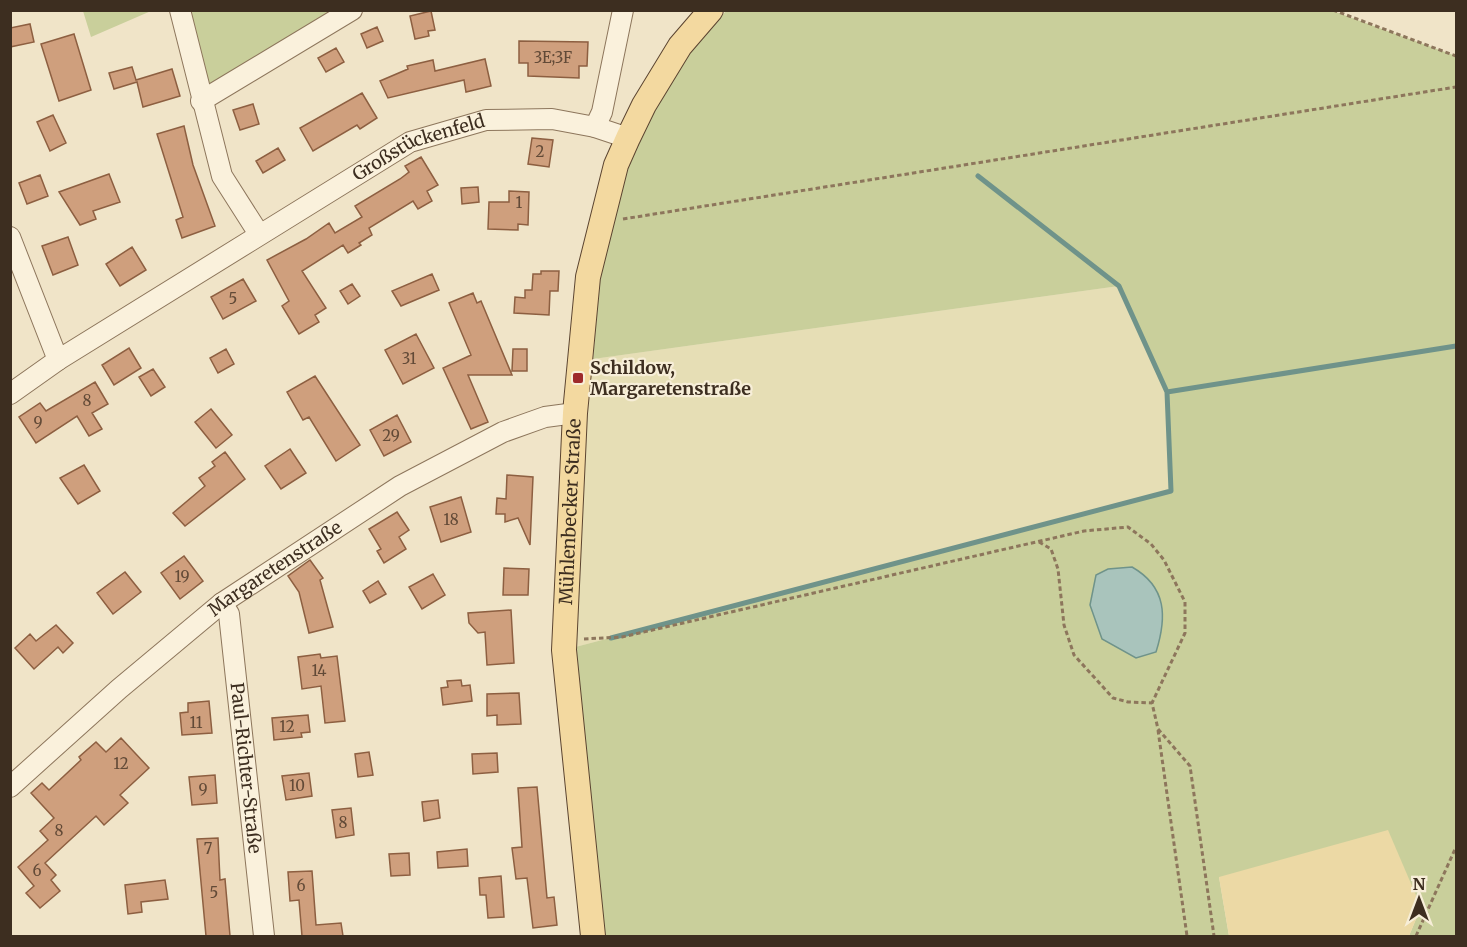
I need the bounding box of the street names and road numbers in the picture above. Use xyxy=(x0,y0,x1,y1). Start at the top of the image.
street label: Großstückenfeld xyxy=(348,109,488,186)
street label: Mühlenbecker Straße xyxy=(554,418,586,605)
street label: Margaretenstraße xyxy=(203,515,346,621)
street label: Paul-Richter-Straße xyxy=(226,681,267,855)

